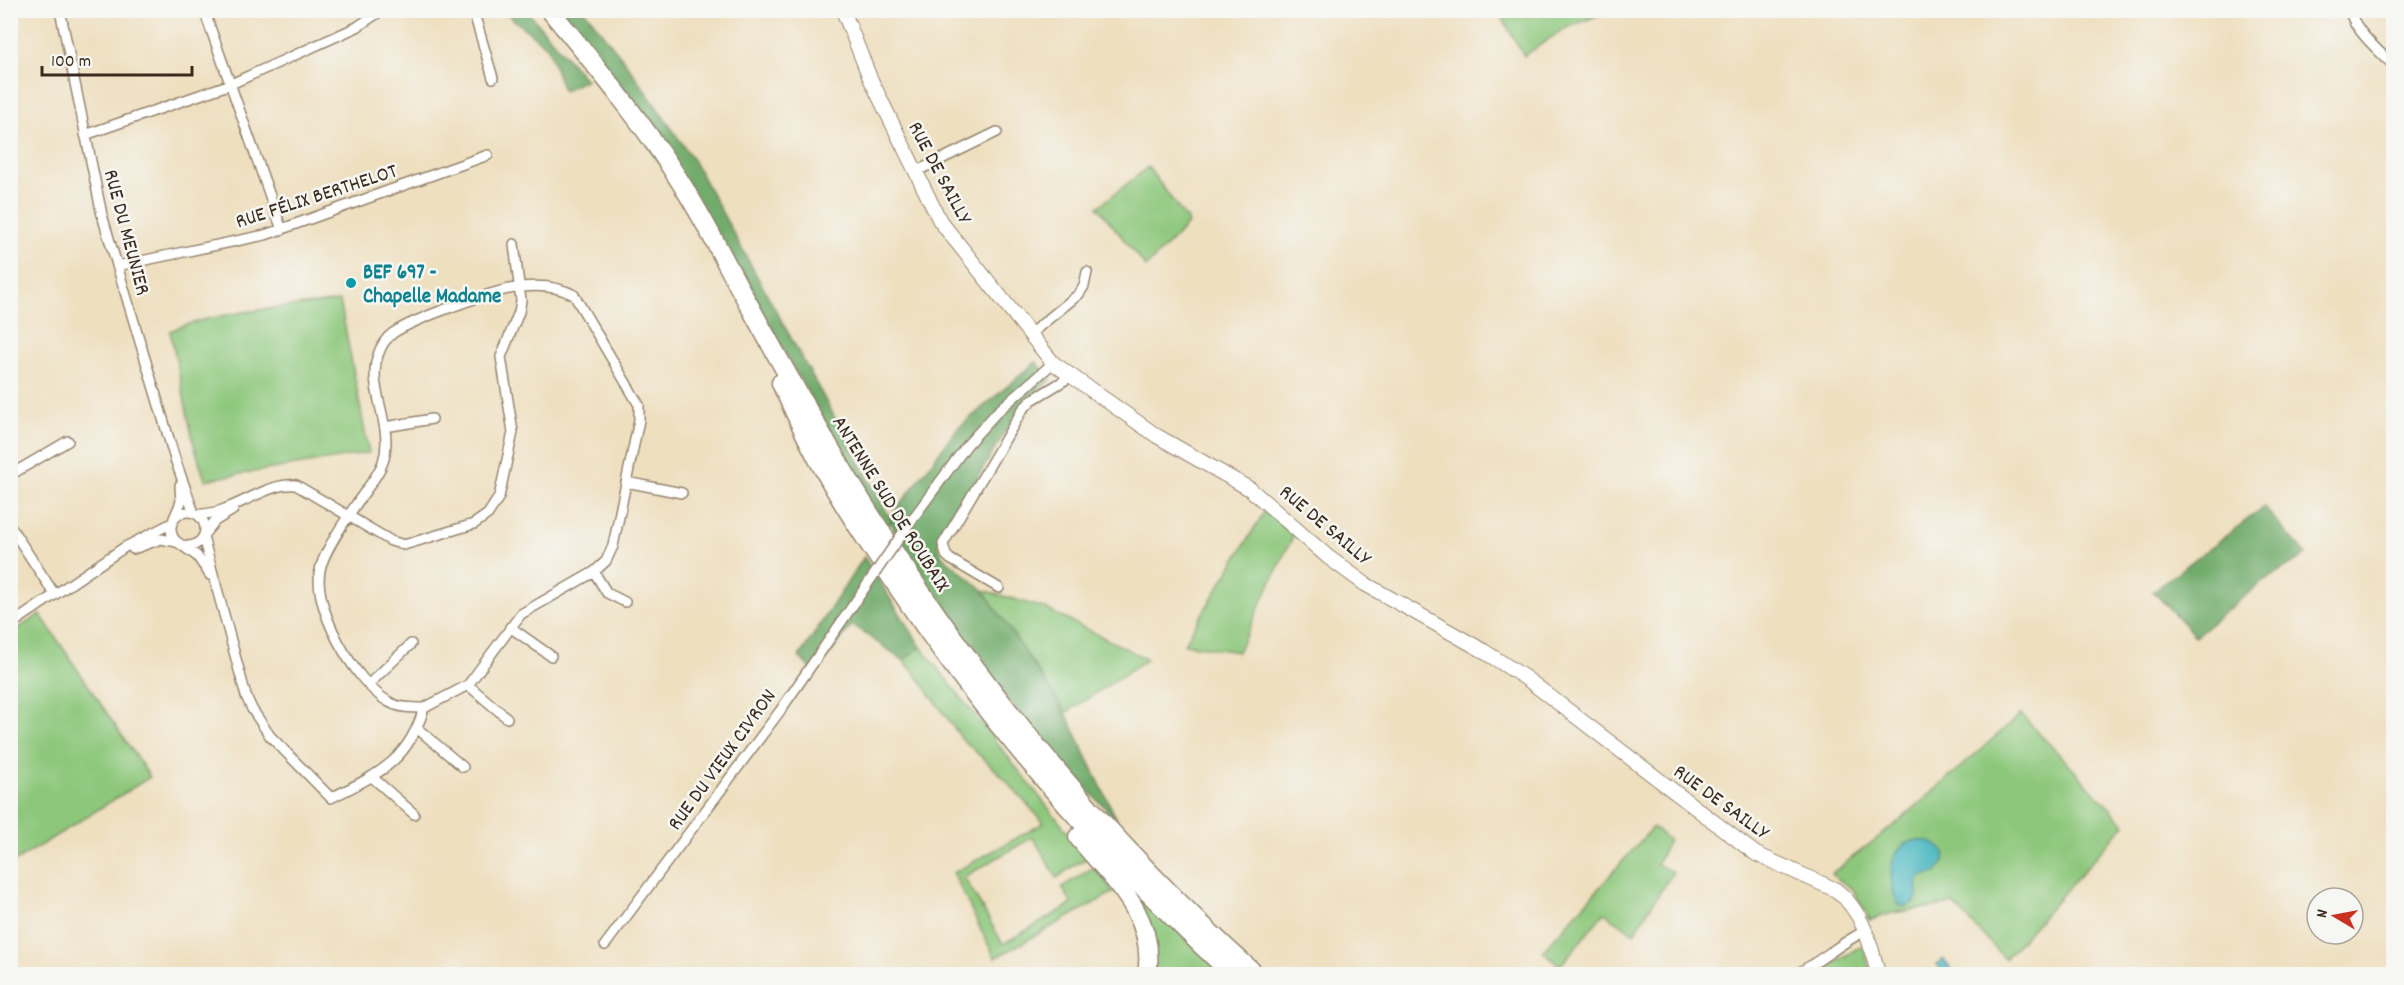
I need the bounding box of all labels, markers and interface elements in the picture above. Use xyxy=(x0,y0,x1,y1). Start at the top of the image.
scale bar xyxy=(42,39,192,77)
text: 100 m xyxy=(51,50,91,75)
street label: RUE DE SAILLY xyxy=(899,117,978,231)
street label: RUE FÉLIX BERTHELOT xyxy=(232,157,402,238)
street label: RUE DU MEUNIER xyxy=(94,167,156,299)
place label: BEF 697 - Chapelle Madame xyxy=(363,259,501,313)
marker: BEF 697 - Chapelle Madame xyxy=(344,276,358,290)
street label: ANTENNE SUD DE ROUBAIX xyxy=(823,411,956,599)
street label: RUE DE SAILLY xyxy=(1272,479,1378,575)
street label: RUE DU VIEUX CIVRON xyxy=(662,684,785,838)
street label: RUE DE SAILLY xyxy=(1666,758,1775,849)
north arrow xyxy=(2305,886,2365,946)
text: N xyxy=(2311,908,2335,920)

